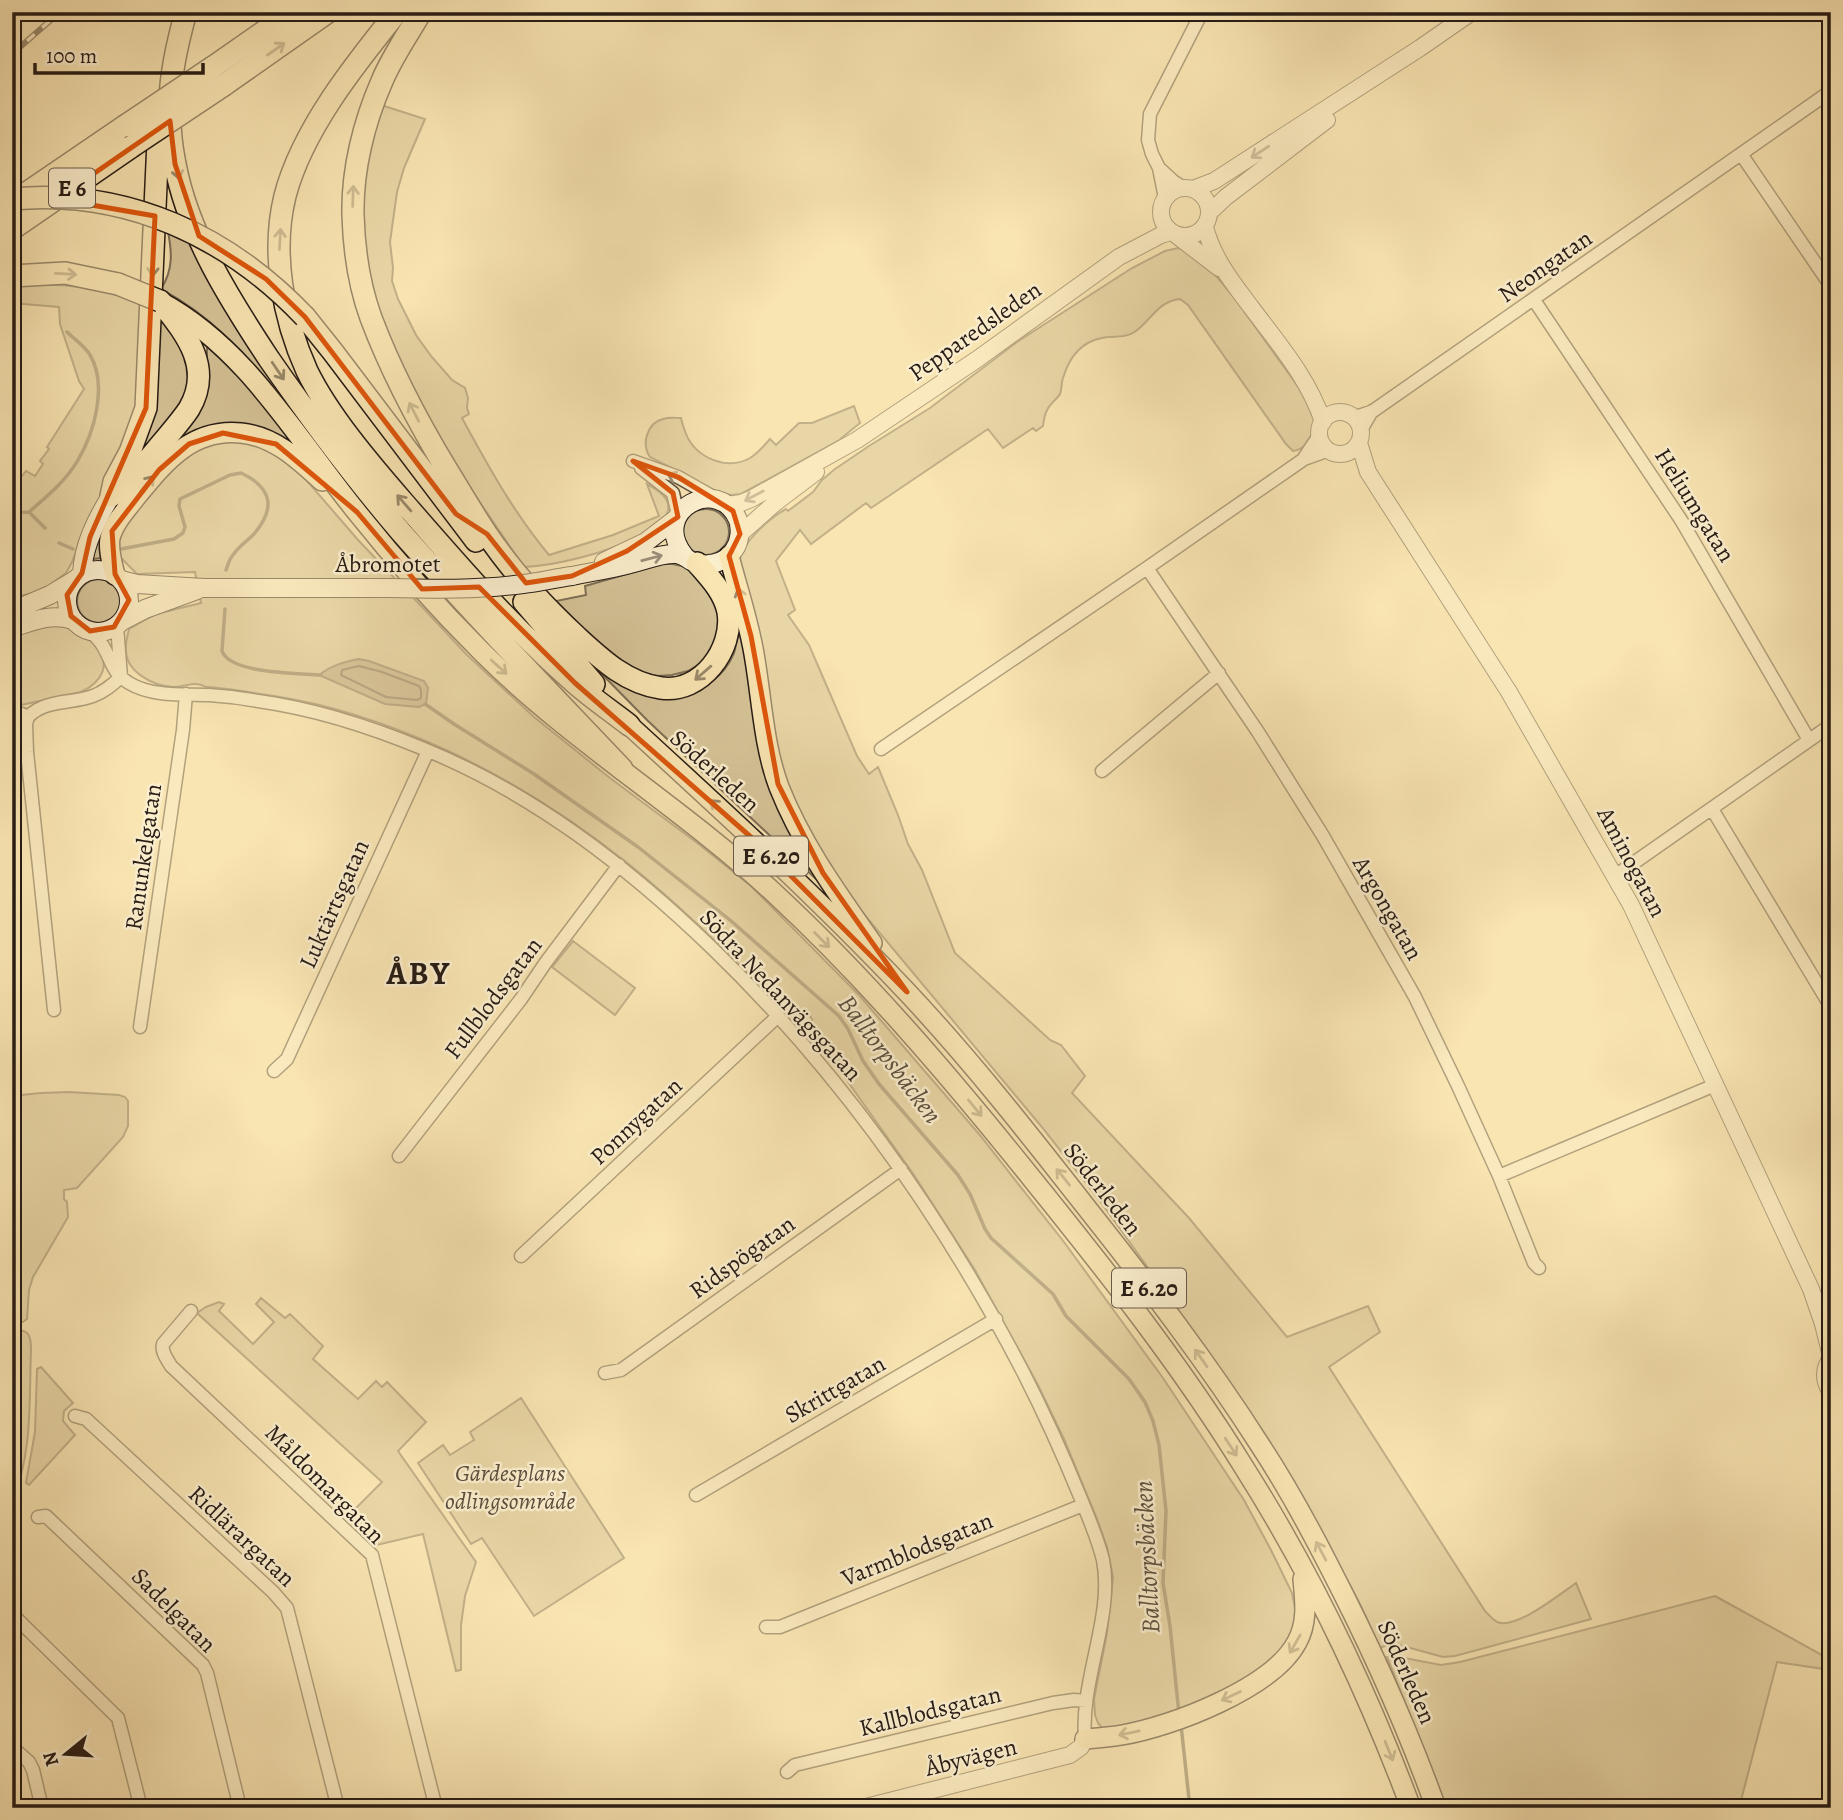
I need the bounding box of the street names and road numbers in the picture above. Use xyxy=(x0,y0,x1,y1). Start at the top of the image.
road number: E 6 xyxy=(49,168,95,208)
street label: Neongatan xyxy=(1492,222,1598,310)
street label: Pepparedsleden xyxy=(902,273,1048,389)
street label: Heliumgatan xyxy=(1647,442,1743,568)
street label: Åbromotet xyxy=(334,548,441,580)
street label: Söderleden xyxy=(663,722,767,820)
street label: Ranunkelgatan xyxy=(117,782,169,932)
street label: Aminogatan xyxy=(1589,800,1674,923)
street label: Luktärtsgatan xyxy=(291,834,377,974)
road number: E 6.20 xyxy=(734,836,808,876)
street label: Argongatan xyxy=(1345,849,1431,966)
street label: Södra Nedanvägsgatan xyxy=(693,902,869,1088)
street label: Fullblodsgatan xyxy=(437,931,549,1065)
street label: Ponnygatan xyxy=(583,1070,689,1172)
street label: Söderleden xyxy=(1056,1136,1150,1242)
street label: Ridspögatan xyxy=(683,1208,801,1306)
road number: E 6.20 xyxy=(1112,1268,1186,1308)
street label: Skrittgatan xyxy=(779,1347,891,1431)
street label: Måldomargatan xyxy=(258,1417,392,1551)
street label: Ridlärargatan xyxy=(181,1478,303,1594)
street label: Varmblodsgatan xyxy=(836,1504,998,1594)
street label: Sadelgatan xyxy=(124,1560,224,1660)
street label: Söderleden xyxy=(1370,1615,1444,1729)
street label: Kallblodsgatan xyxy=(856,1678,1004,1744)
street label: Åbyvägen xyxy=(921,1730,1020,1784)

